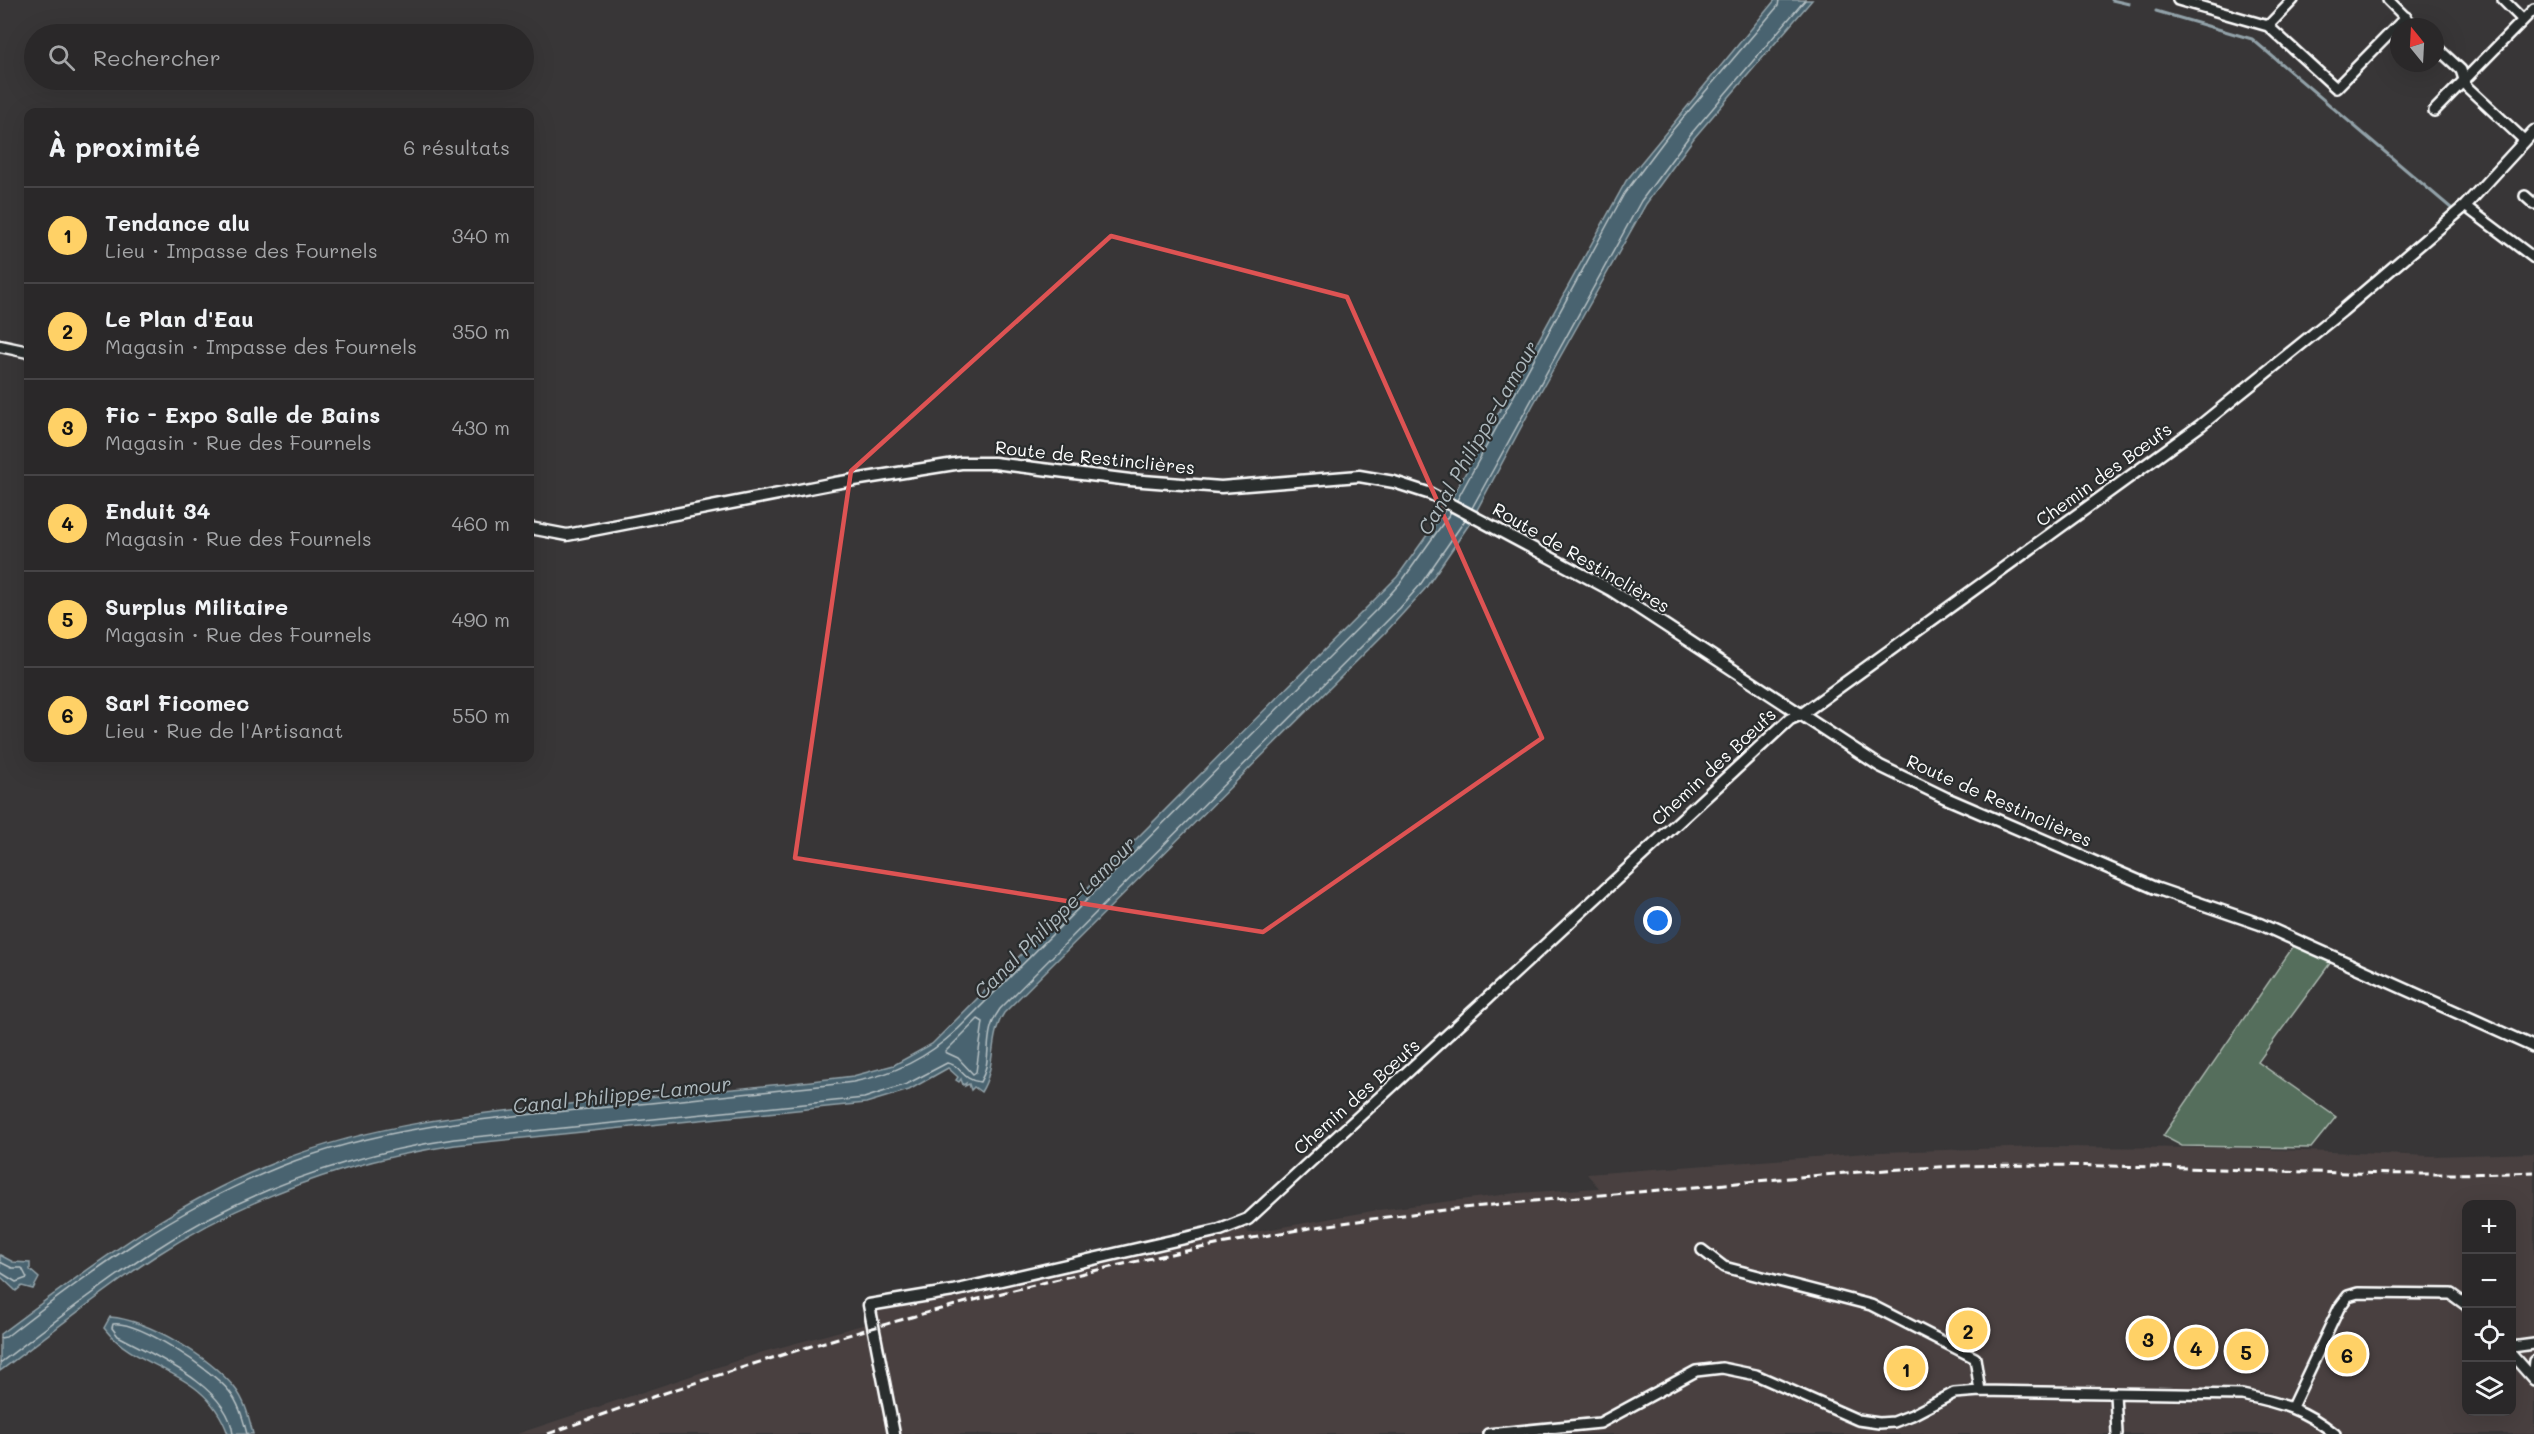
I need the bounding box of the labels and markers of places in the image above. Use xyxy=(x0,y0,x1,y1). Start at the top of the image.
pin: 2 xyxy=(1948,1308,1988,1352)
pin: 3 xyxy=(2128,1316,2168,1360)
pin: 4 xyxy=(2176,1324,2216,1370)
pin: 5 xyxy=(2226,1328,2266,1374)
pin: 6 xyxy=(2328,1332,2366,1376)
pin: 1 xyxy=(1886,1346,1926,1390)

